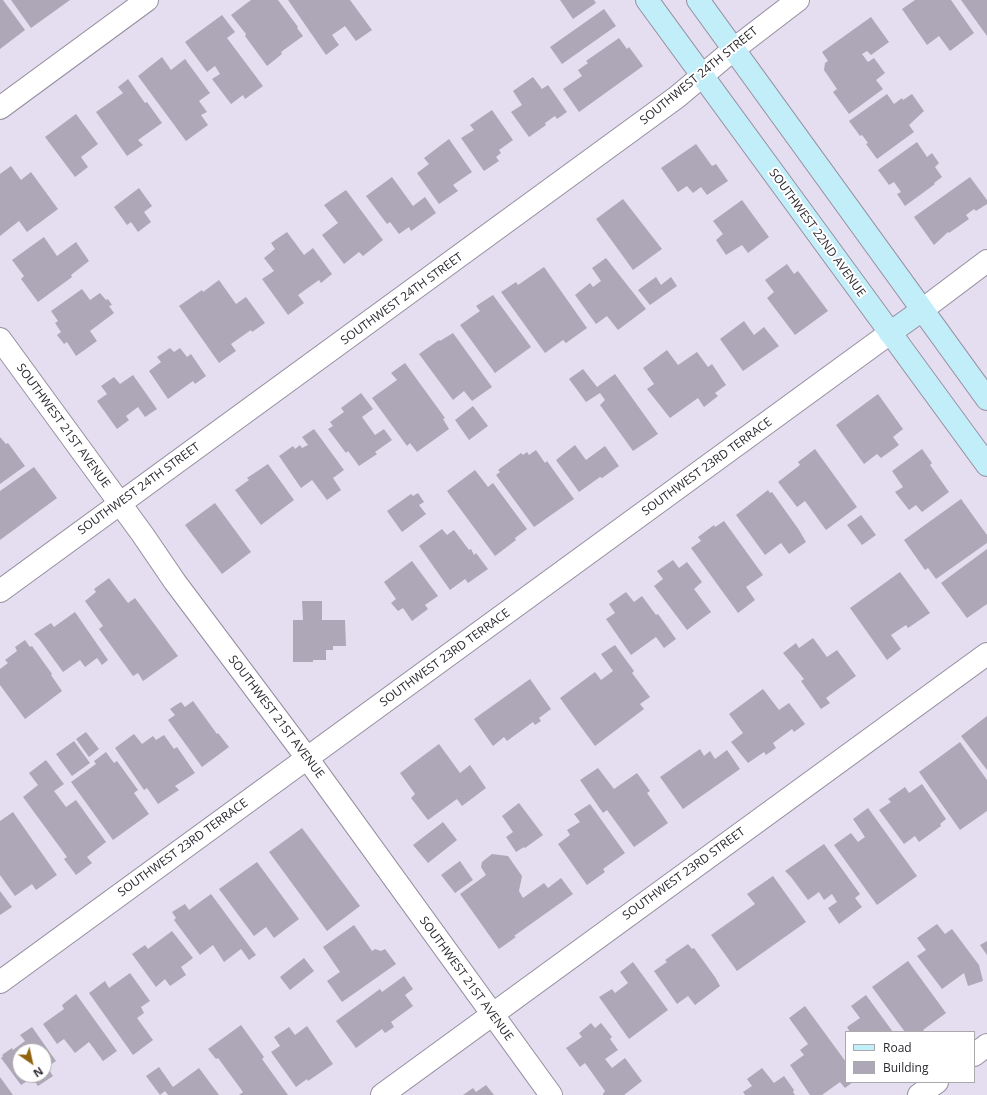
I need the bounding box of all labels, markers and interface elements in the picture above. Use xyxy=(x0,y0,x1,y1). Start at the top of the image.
street label: SOUTHWEST 24TH STREET xyxy=(637,24,761,128)
street label: SOUTHWEST 22ND AVENUE xyxy=(766,166,868,300)
street label: SOUTHWEST 24TH STREET xyxy=(338,250,466,348)
street label: SOUTHWEST 21ST AVENUE xyxy=(13,361,113,491)
street label: SOUTHWEST 23RD TERRACE xyxy=(639,415,775,519)
street label: SOUTHWEST 24TH STREET xyxy=(75,440,203,538)
street label: SOUTHWEST 23RD TERRACE xyxy=(377,606,513,710)
street label: SOUTHWEST 21ST AVENUE xyxy=(225,653,327,781)
street label: SOUTHWEST 23RD TERRACE xyxy=(115,796,251,900)
street label: SOUTHWEST 23RD STREET xyxy=(620,825,748,923)
street label: SOUTHWEST 21ST AVENUE xyxy=(416,914,516,1044)
legend xyxy=(845,1031,975,1083)
text: Road xyxy=(883,1039,912,1056)
north arrow xyxy=(12,1043,52,1083)
text: Building xyxy=(883,1059,928,1076)
text: N xyxy=(31,1064,46,1081)

